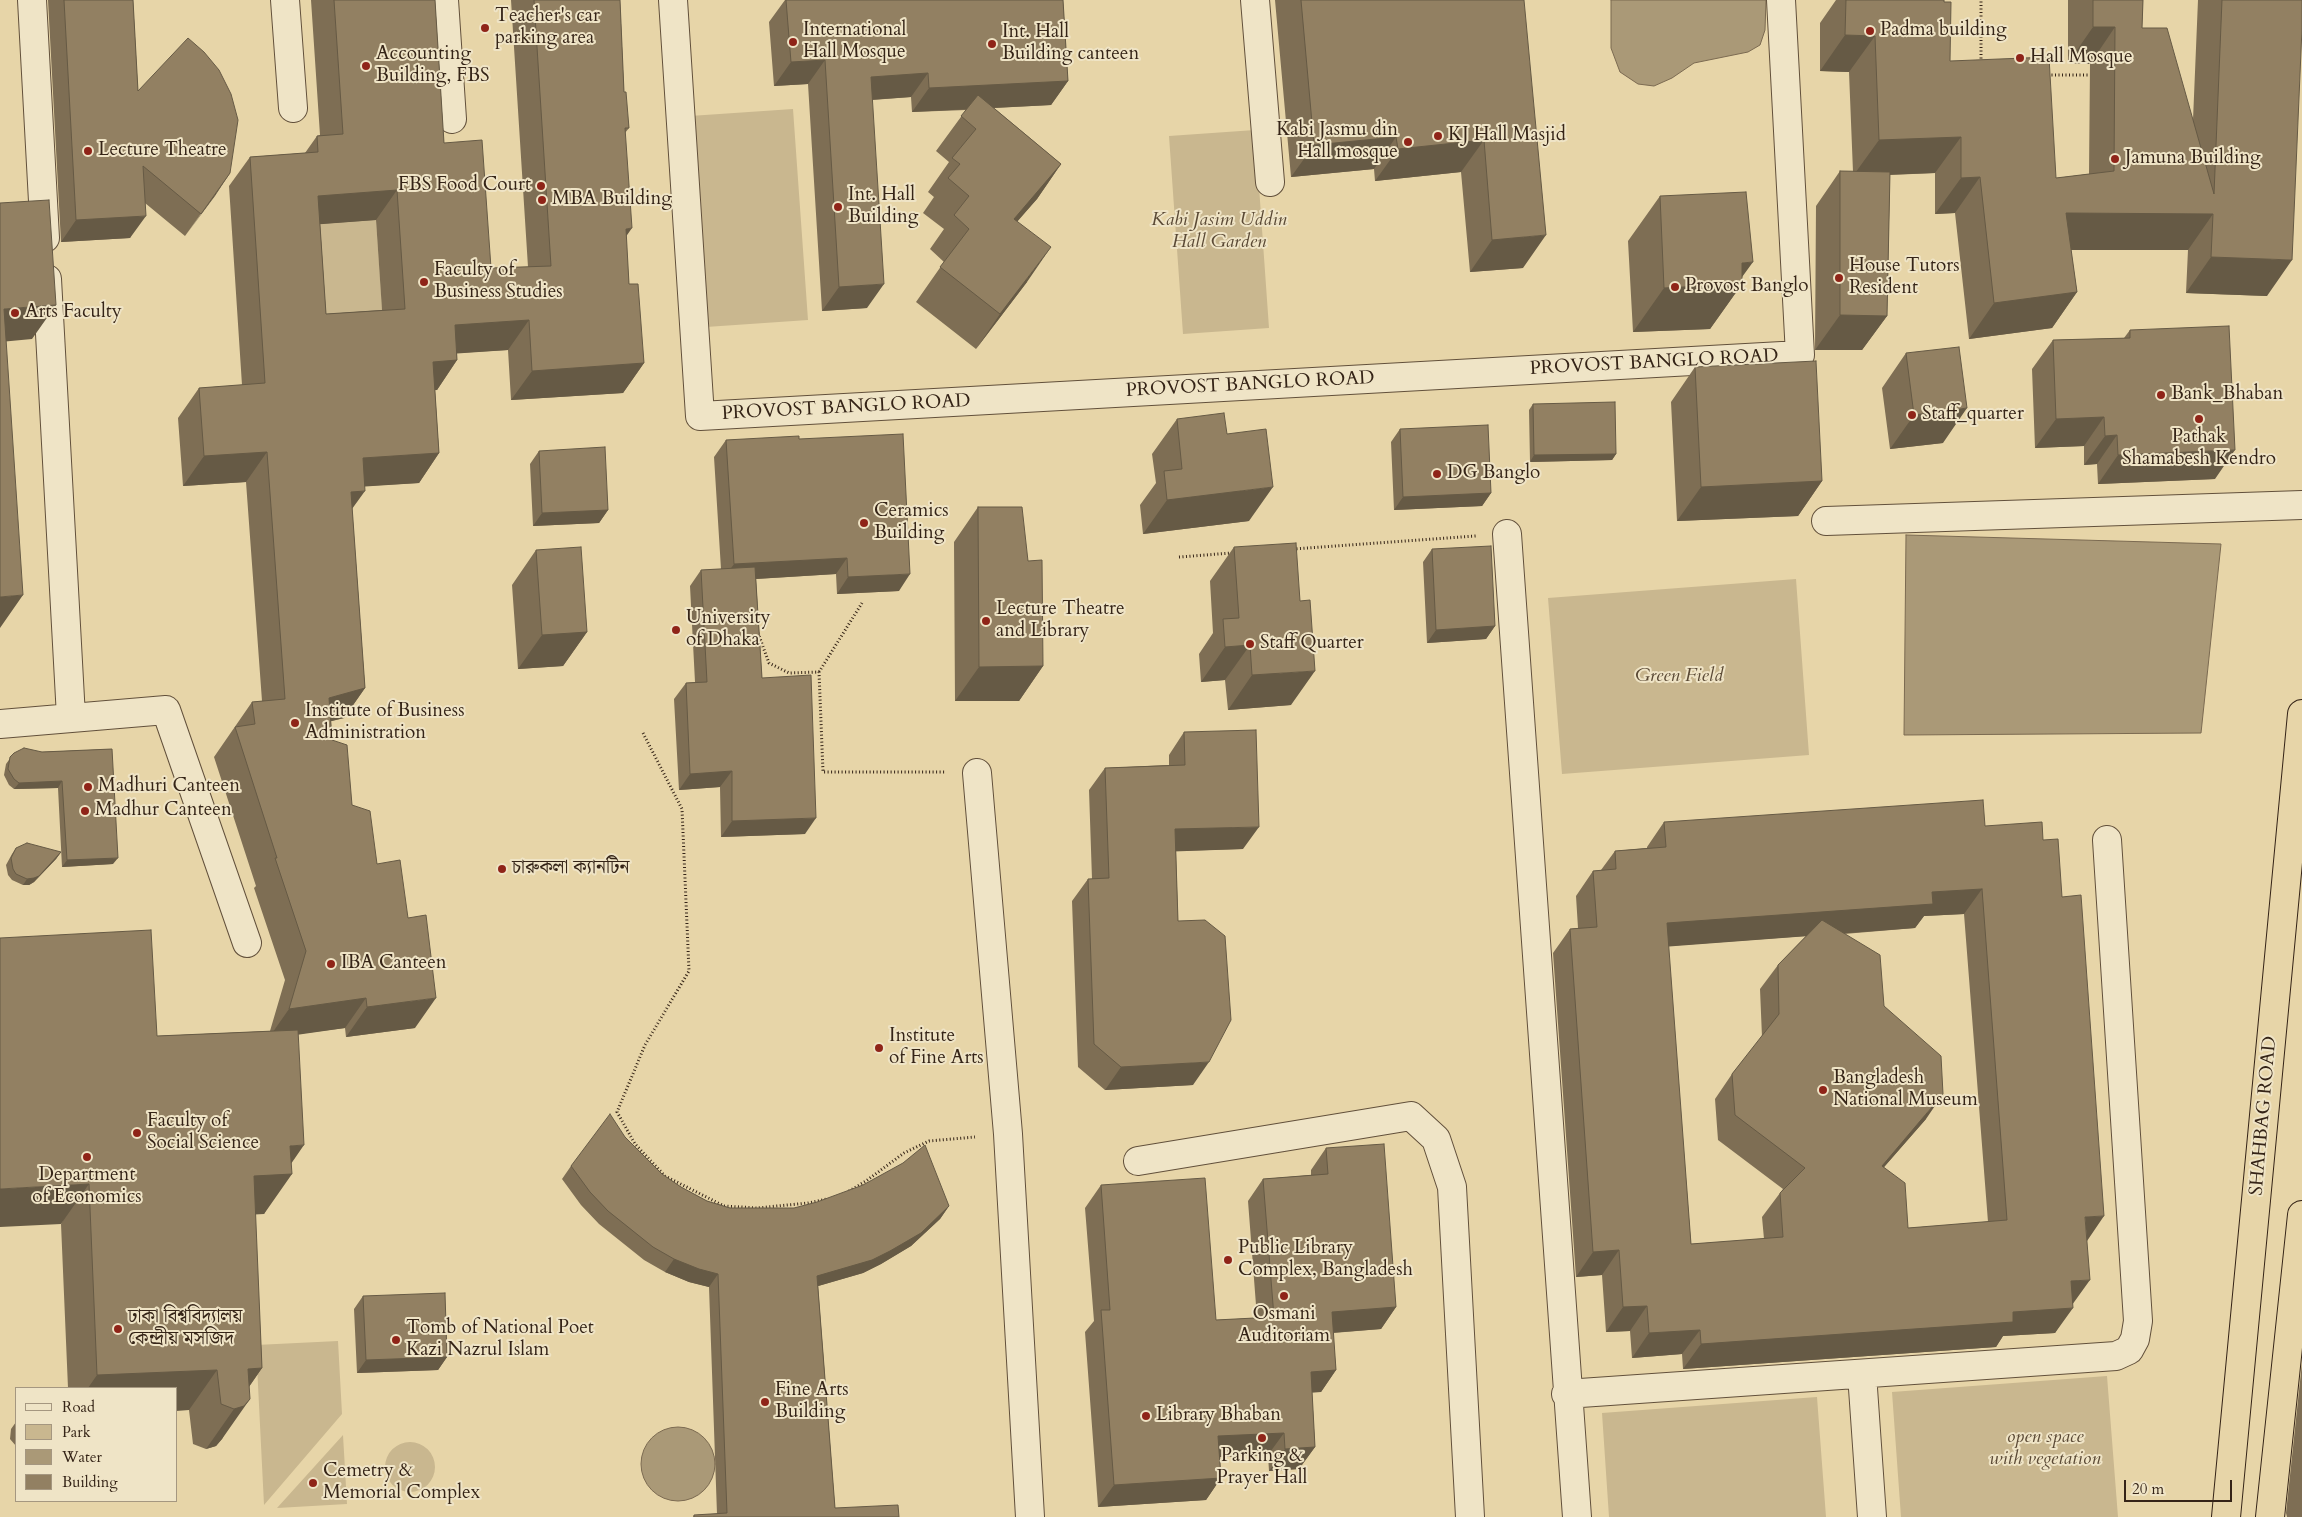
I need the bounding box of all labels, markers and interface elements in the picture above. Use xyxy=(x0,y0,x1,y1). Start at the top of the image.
place label: Teacher's car parking area xyxy=(495,6,600,50)
place label: International Hall Mosque xyxy=(803,20,906,64)
place label: Padma building xyxy=(1880,20,2007,42)
marker: Teacher's car parking area xyxy=(479,22,491,34)
place label: Int. Hall Building canteen xyxy=(1002,22,1139,66)
marker: Padma building xyxy=(1864,25,1876,37)
marker: International Hall Mosque xyxy=(787,36,799,48)
marker: Int. Hall Building canteen xyxy=(986,38,998,50)
place label: Accounting Building, FBS xyxy=(376,44,490,88)
place label: Hall Mosque xyxy=(2030,47,2133,69)
marker: Hall Mosque xyxy=(2014,52,2026,64)
marker: Accounting Building, FBS xyxy=(360,60,372,72)
place label: Kabi Jasmu din Hall mosque xyxy=(1276,120,1398,164)
place label: KJ Hall Masjid xyxy=(1448,125,1566,147)
marker: KJ Hall Masjid xyxy=(1432,130,1444,142)
marker: Kabi Jasmu din Hall mosque xyxy=(1402,136,1414,148)
place label: Lecture Theatre xyxy=(98,140,227,162)
marker: Lecture Theatre xyxy=(82,145,94,157)
place label: Jamuna Building xyxy=(2125,148,2261,170)
marker: Jamuna Building xyxy=(2109,153,2121,165)
place label: FBS Food Court xyxy=(398,175,531,197)
marker: FBS Food Court xyxy=(535,180,547,192)
place label: Int. Hall Building xyxy=(848,185,918,229)
place label: MBA Building xyxy=(552,189,672,211)
marker: MBA Building xyxy=(536,194,548,206)
marker: Int. Hall Building xyxy=(832,201,844,213)
park label: Kabi Jasim Uddin Hall Garden xyxy=(1151,210,1287,254)
place label: House Tutors Resident xyxy=(1849,256,1960,300)
place label: Faculty of Business Studies xyxy=(434,260,563,304)
marker: House Tutors Resident xyxy=(1833,272,1845,284)
marker: Faculty of Business Studies xyxy=(418,276,430,288)
place label: Provost Banglo xyxy=(1685,276,1808,298)
marker: Provost Banglo xyxy=(1669,281,1681,293)
place label: Arts Faculty xyxy=(25,302,122,324)
marker: Arts Faculty xyxy=(9,307,21,319)
street label: PROVOST BANGLO ROAD xyxy=(1529,345,1779,381)
street label: PROVOST BANGLO ROAD xyxy=(1125,367,1375,403)
place label: Bank_Bhaban xyxy=(2171,384,2283,406)
marker: Bank_Bhaban xyxy=(2155,389,2167,401)
street label: PROVOST BANGLO ROAD xyxy=(721,390,971,426)
place label: Staff_quarter xyxy=(1922,404,2024,426)
marker: Staff_quarter xyxy=(1906,409,1918,421)
marker: Pathak Shamabesh Kendro xyxy=(2193,413,2205,425)
place label: Pathak Shamabesh Kendro xyxy=(2122,427,2276,471)
place label: DG Banglo xyxy=(1447,463,1540,485)
marker: DG Banglo xyxy=(1431,468,1443,480)
place label: Ceramics Building xyxy=(874,501,949,545)
marker: Ceramics Building xyxy=(858,517,870,529)
place label: Lecture Theatre and Library xyxy=(996,599,1125,643)
place label: University of Dhaka xyxy=(686,608,771,652)
marker: Lecture Theatre and Library xyxy=(980,615,992,627)
marker: University of Dhaka xyxy=(670,624,682,636)
place label: Staff Quarter xyxy=(1260,633,1364,655)
marker: Staff Quarter xyxy=(1244,638,1256,650)
park label: Green Field xyxy=(1635,666,1723,688)
place label: Institute of Business Administration xyxy=(305,701,464,745)
marker: Institute of Business Administration xyxy=(289,717,301,729)
place label: Madhuri Canteen xyxy=(98,776,240,798)
marker: Madhuri Canteen xyxy=(82,781,94,793)
place label: Madhur Canteen xyxy=(95,800,232,822)
marker: Madhur Canteen xyxy=(79,805,91,817)
place label: চারুকলা ক্যানটিন xyxy=(512,858,630,880)
marker: চারুকলা ক্যানটিন xyxy=(496,863,508,875)
place label: IBA Canteen xyxy=(341,953,447,975)
marker: IBA Canteen xyxy=(325,958,337,970)
place label: Institute of Fine Arts xyxy=(889,1026,984,1070)
street label: SHAHBAG ROAD xyxy=(2246,1035,2282,1197)
marker: Institute of Fine Arts xyxy=(873,1042,885,1054)
place label: Bangladesh National Museum xyxy=(1833,1068,1978,1112)
marker: Bangladesh National Museum xyxy=(1817,1084,1829,1096)
place label: Faculty of Social Science xyxy=(147,1111,259,1155)
marker: Faculty of Social Science xyxy=(131,1127,143,1139)
marker: Department of Economics xyxy=(81,1151,93,1163)
place label: Department of Economics xyxy=(32,1165,142,1209)
place label: Public Library Complex, Bangladesh xyxy=(1238,1238,1413,1282)
marker: Public Library Complex, Bangladesh xyxy=(1222,1254,1234,1266)
marker: Osmani Auditoriam xyxy=(1278,1290,1290,1302)
place label: Osmani Auditoriam xyxy=(1238,1304,1330,1348)
place label: ঢাকা বিশ্ববিদ্যালয় কেন্দ্রীয় মসজিদ xyxy=(128,1307,242,1351)
place label: Tomb of National Poet Kazi Nazrul Islam xyxy=(406,1318,594,1362)
marker: ঢাকা বিশ্ববিদ্যালয় কেন্দ্রীয় মসজিদ xyxy=(112,1323,124,1335)
marker: Tomb of National Poet Kazi Nazrul Islam xyxy=(390,1334,402,1346)
place label: Fine Arts Building xyxy=(775,1380,849,1424)
legend xyxy=(15,1387,178,1502)
marker: Fine Arts Building xyxy=(759,1396,771,1408)
text: Road xyxy=(62,1397,95,1417)
place label: Library Bhaban xyxy=(1156,1405,1281,1427)
marker: Library Bhaban xyxy=(1140,1410,1152,1422)
text: Park xyxy=(62,1422,91,1442)
park label: open space with vegetation xyxy=(1989,1427,2101,1471)
marker: Parking & Prayer Hall xyxy=(1256,1432,1268,1444)
place label: Parking & Prayer Hall xyxy=(1217,1446,1307,1490)
text: Water xyxy=(62,1447,102,1467)
place label: Cemetry & Memorial Complex xyxy=(323,1461,480,1505)
scale bar xyxy=(2127,1470,2234,1502)
text: Building xyxy=(62,1472,118,1492)
marker: Cemetry & Memorial Complex xyxy=(307,1477,319,1489)
text: 20 m xyxy=(2132,1479,2164,1499)

